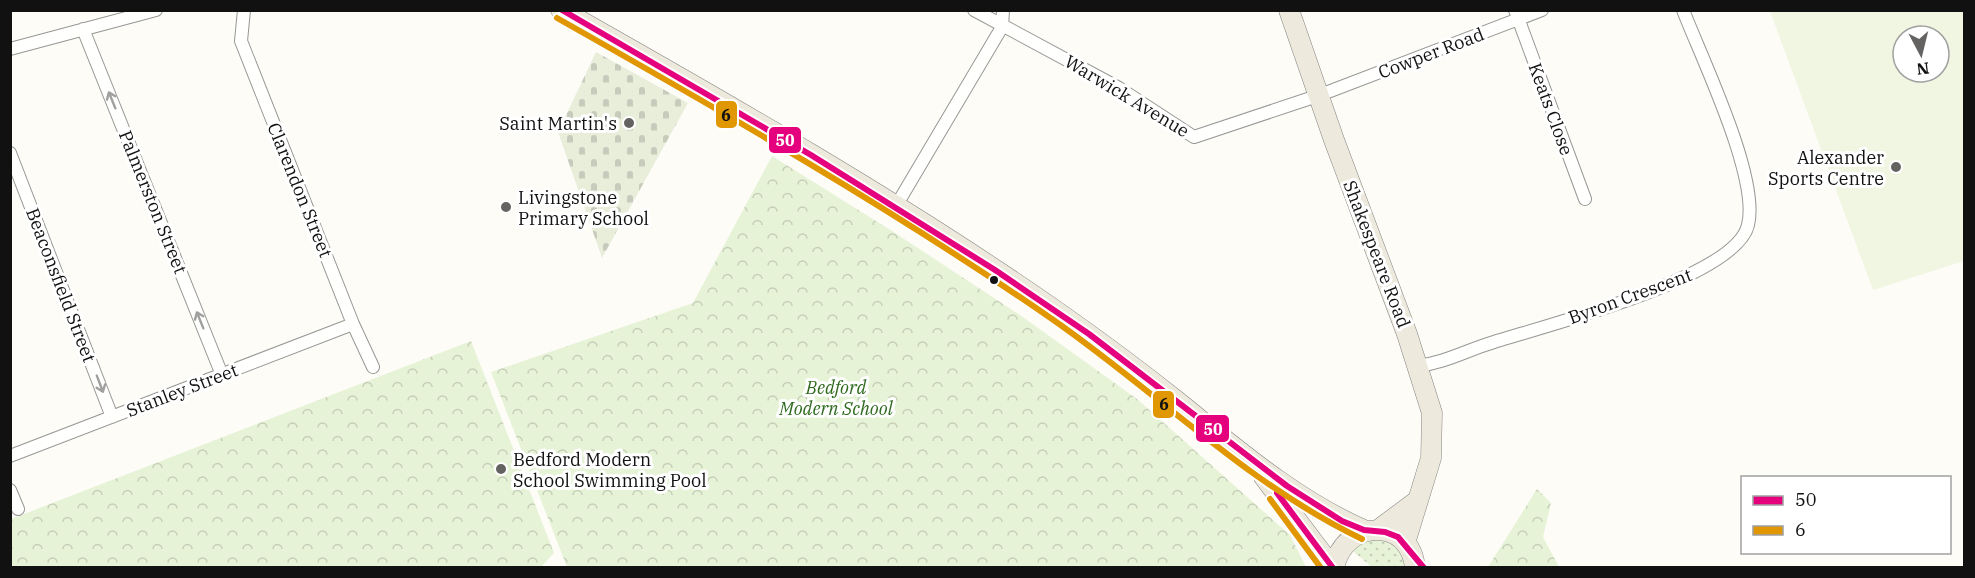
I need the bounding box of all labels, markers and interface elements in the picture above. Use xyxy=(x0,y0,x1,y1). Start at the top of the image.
street label: Cowper Road xyxy=(1375,22,1487,84)
north arrow xyxy=(1891,24,1951,84)
street label: Warwick Avenue xyxy=(1060,50,1194,142)
text: N xyxy=(1915,58,1930,80)
street label: Keats Close xyxy=(1524,60,1578,158)
one-way arrow xyxy=(106,92,117,110)
line badge: 6 xyxy=(715,100,738,129)
text: 6 xyxy=(721,105,731,125)
place label: Saint Martin's xyxy=(499,112,617,135)
marker: Saint Martin's xyxy=(622,116,636,130)
street label: Clarendon Street xyxy=(262,119,338,261)
line badge: 50 xyxy=(768,126,802,154)
street label: Palmerston Street xyxy=(114,127,192,277)
text: 50 xyxy=(775,130,795,150)
place label: Alexander Sports Centre xyxy=(1768,146,1884,190)
marker: Alexander Sports Centre xyxy=(1889,160,1903,174)
street label: Shakespeare Road xyxy=(1338,177,1416,331)
place label: Livingstone Primary School xyxy=(518,186,649,230)
marker: Livingstone Primary School xyxy=(499,200,513,214)
street label: Beaconsfield Street xyxy=(21,205,101,365)
street label: Byron Crescent xyxy=(1565,263,1695,329)
unlabelled marker xyxy=(988,274,1000,286)
one-way arrow xyxy=(194,312,205,330)
street label: Stanley Street xyxy=(123,358,241,422)
one-way arrow xyxy=(95,374,106,393)
park label: Bedford Modern School xyxy=(778,376,894,420)
line badge: 6 xyxy=(1152,390,1175,419)
text: 6 xyxy=(1159,394,1169,414)
line badge: 50 xyxy=(1195,414,1230,443)
text: 50 xyxy=(1203,419,1223,439)
place label: Bedford Modern School Swimming Pool xyxy=(513,448,707,492)
marker: Bedford Modern School Swimming Pool xyxy=(494,462,508,476)
legend xyxy=(1741,476,1951,554)
text: 50 xyxy=(1795,488,1817,511)
text: 6 xyxy=(1795,518,1806,541)

